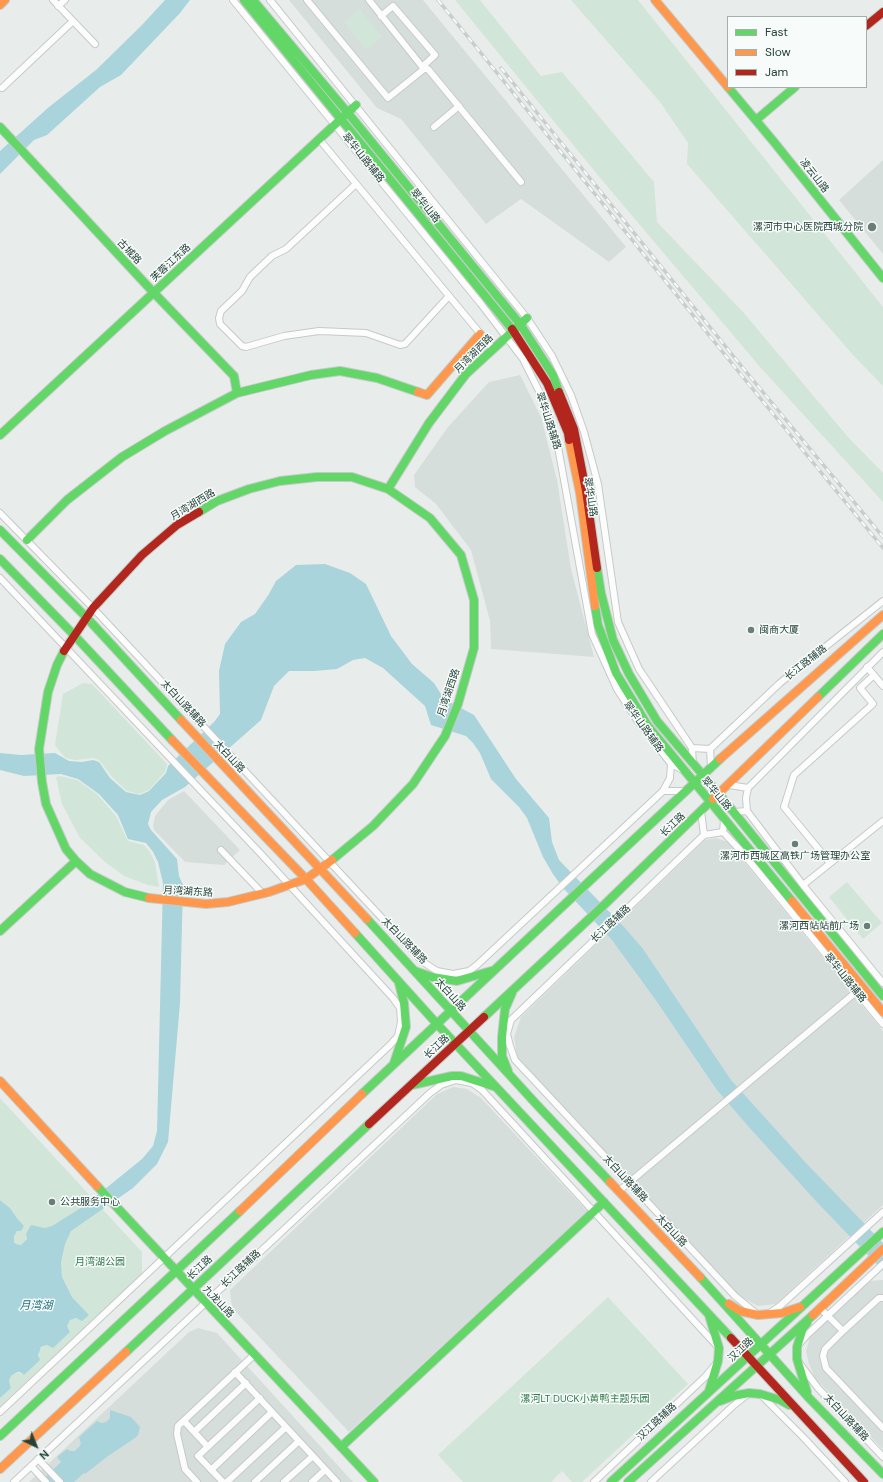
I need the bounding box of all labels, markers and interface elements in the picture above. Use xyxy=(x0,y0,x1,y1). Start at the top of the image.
legend xyxy=(727,16,867,88)
text: Fast xyxy=(765,24,788,40)
text: Slow xyxy=(765,44,791,60)
text: Jam xyxy=(765,64,788,80)
street label: 翠华山路辅路 xyxy=(339,131,387,185)
street label: 凌云山路 xyxy=(797,157,831,195)
street label: 翠华山路 xyxy=(408,187,442,225)
place label: 漯河市中心医院西城分院 xyxy=(753,221,863,233)
marker: 漯河市中心医院西城分院 xyxy=(866,221,878,233)
street label: 古城路 xyxy=(114,237,144,267)
street label: 芙蓉江东路 xyxy=(149,242,193,284)
street label: 月湾湖西路 xyxy=(452,332,496,376)
street label: 翠华山路辅路 xyxy=(533,391,563,451)
street label: 翠华山路 xyxy=(581,476,599,518)
street label: 月湾湖西路 xyxy=(168,487,218,523)
place label: 闽商大厦 xyxy=(759,624,799,636)
marker: 闽商大厦 xyxy=(746,625,756,635)
street label: 长江路辅路 xyxy=(783,643,829,683)
street label: 月湾湖西路 xyxy=(436,667,462,719)
street label: 太白山路辅路 xyxy=(158,678,208,730)
street label: 翠华山路辅路 xyxy=(621,699,665,755)
street label: 太白山路 xyxy=(211,738,247,776)
street label: 翠华山路 xyxy=(699,775,733,813)
street label: 长江路 xyxy=(658,810,688,840)
marker: 漯河市西城区高铁广场管理办公室 xyxy=(790,839,800,849)
place label: 漯河市西城区高铁广场管理办公室 xyxy=(720,850,870,862)
street label: 月湾湖东路 xyxy=(163,885,213,899)
street label: 长江路辅路 xyxy=(589,903,633,945)
street label: 太白山路辅路 xyxy=(379,915,429,967)
place label: 漯河西站站前广场 xyxy=(779,920,859,932)
marker: 漯河西站站前广场 xyxy=(862,921,872,931)
street label: 翠华山路辅路 xyxy=(821,951,869,1005)
street label: 太白山路 xyxy=(432,976,468,1014)
street label: 长江路 xyxy=(422,1032,452,1062)
street label: 太白山路辅路 xyxy=(600,1153,650,1205)
place label: 公共服务中心 xyxy=(60,1196,120,1208)
marker: 公共服务中心 xyxy=(47,1197,57,1207)
street label: 太白山路 xyxy=(653,1212,689,1250)
street label: 长江路辅路 xyxy=(219,1248,263,1290)
street label: 长江路 xyxy=(185,1253,215,1283)
park label: 月湾湖公园 xyxy=(75,1256,125,1268)
street label: 九龙山路 xyxy=(200,1283,236,1321)
water label: 月湾湖 xyxy=(20,1299,52,1313)
street label: 汉江路 xyxy=(726,1335,756,1365)
street label: 太白山路辅路 xyxy=(821,1392,871,1444)
park label: 漯河LT DUCK小黄鸭主题乐园 xyxy=(521,1393,649,1405)
street label: 汉江路辅路 xyxy=(635,1401,679,1443)
north arrow xyxy=(16,1426,56,1466)
text: N xyxy=(36,1447,52,1463)

